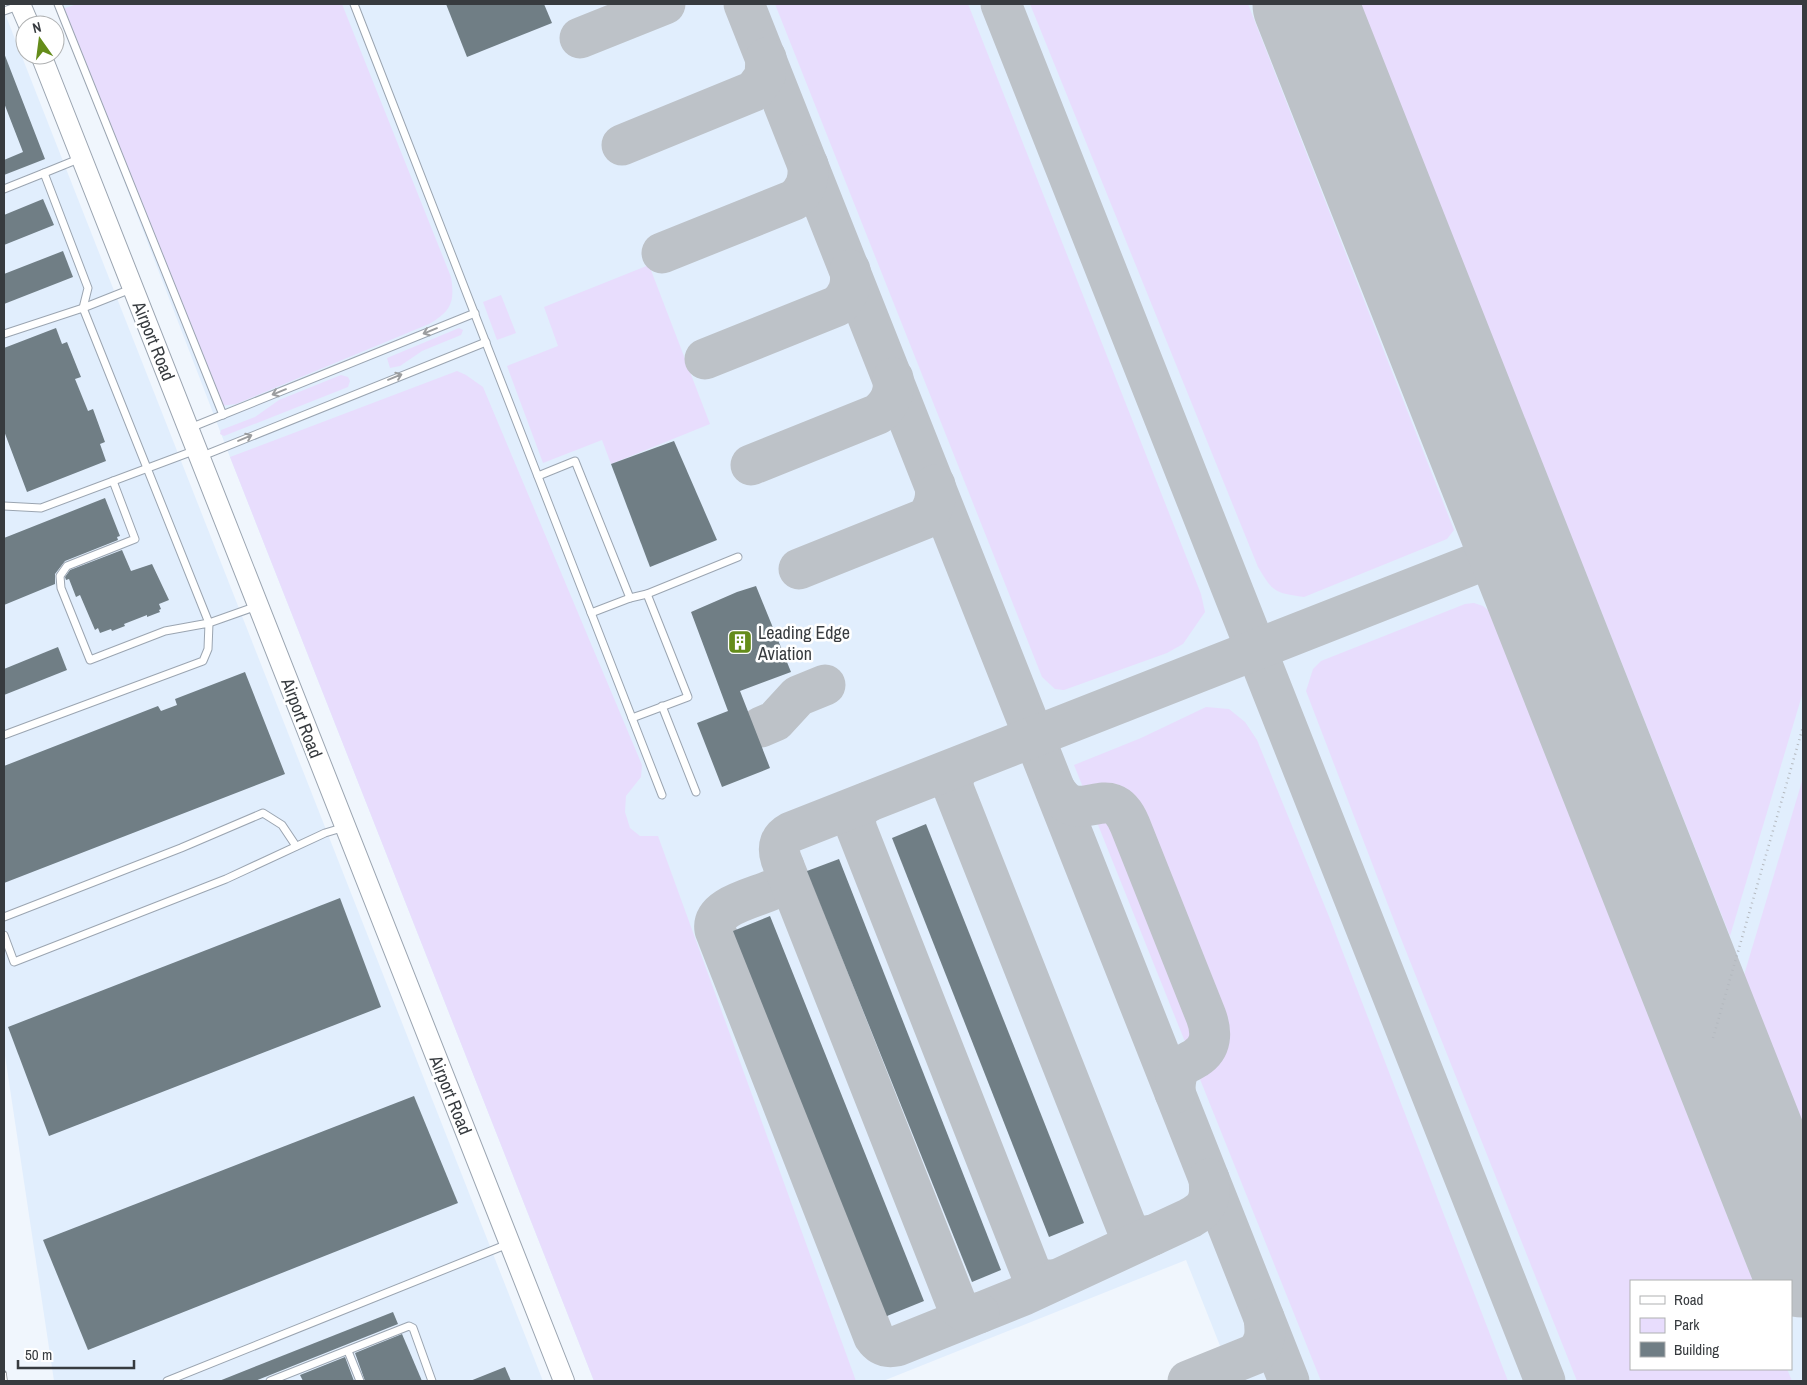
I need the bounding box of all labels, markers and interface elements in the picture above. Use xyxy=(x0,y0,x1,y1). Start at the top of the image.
north arrow xyxy=(15,15,65,65)
text: N xyxy=(31,18,43,37)
street label: Airport Road xyxy=(126,297,181,384)
one-way arrow xyxy=(423,327,438,336)
one-way arrow xyxy=(387,372,402,382)
one-way arrow xyxy=(272,388,287,398)
one-way arrow xyxy=(237,433,252,442)
place label: Leading Edge Aviation xyxy=(757,620,850,666)
building icon: Leading Edge Aviation xyxy=(727,629,753,655)
street label: Airport Road xyxy=(275,674,329,762)
street label: Airport Road xyxy=(423,1051,478,1138)
legend xyxy=(1630,1280,1792,1370)
text: Road xyxy=(1674,1289,1703,1310)
text: Park xyxy=(1674,1314,1700,1335)
scale bar xyxy=(18,1338,134,1370)
text: Building xyxy=(1674,1339,1719,1360)
text: 50 m xyxy=(25,1344,52,1365)

